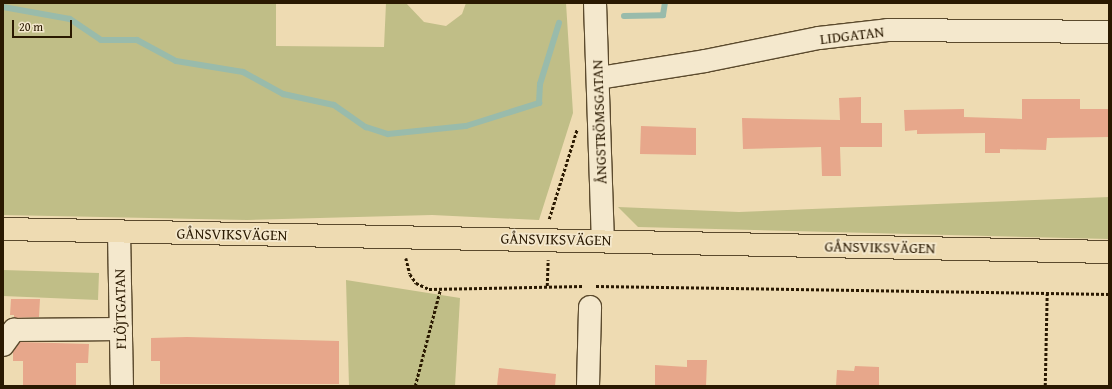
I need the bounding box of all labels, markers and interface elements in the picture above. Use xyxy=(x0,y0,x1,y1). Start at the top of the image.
scale bar xyxy=(14,12,74,38)
text: 20 m xyxy=(19,18,43,35)
street label: LIDGATAN xyxy=(819,22,885,48)
street label: ÅNGSTRÖMSGATAN xyxy=(588,59,610,185)
street label: GÅNSVIKSVÄGEN xyxy=(176,224,288,244)
street label: GÅNSVIKSVÄGEN xyxy=(500,229,612,249)
street label: GÅNSVIKSVÄGEN xyxy=(824,237,936,257)
street label: FLÖJTGATAN xyxy=(110,269,130,349)

